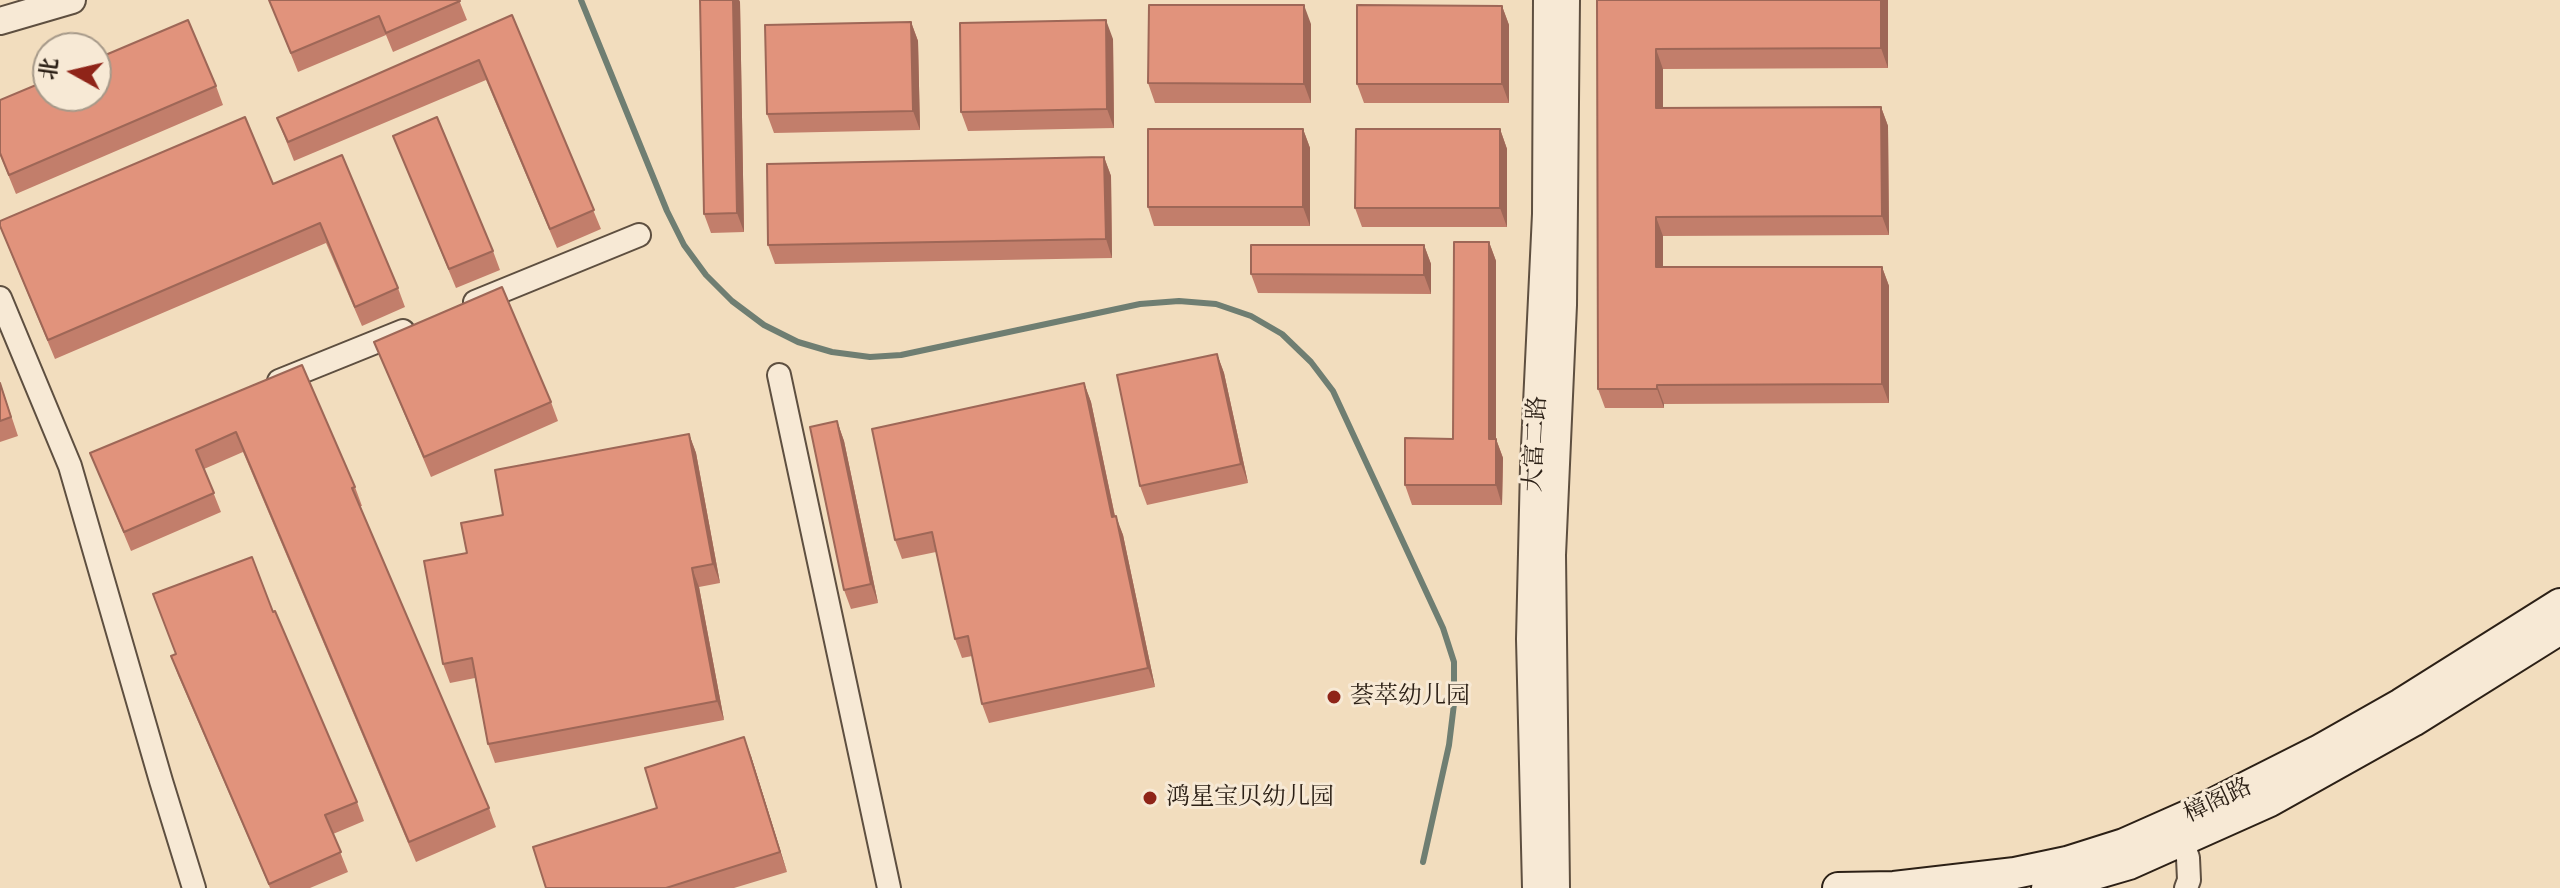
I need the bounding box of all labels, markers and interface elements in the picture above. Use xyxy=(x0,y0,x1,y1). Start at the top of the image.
north arrow xyxy=(32,32,112,112)
text: 北 xyxy=(38,57,63,81)
street label: 大富二路 xyxy=(1519,395,1553,493)
place label: 荟萃幼儿园 xyxy=(1350,683,1470,711)
marker: 荟萃幼儿园 xyxy=(1325,688,1343,706)
street label: 樟阁路 xyxy=(2179,773,2257,829)
place label: 鸿星宝贝幼儿园 xyxy=(1166,784,1334,812)
marker: 鸿星宝贝幼儿园 xyxy=(1141,789,1159,807)

